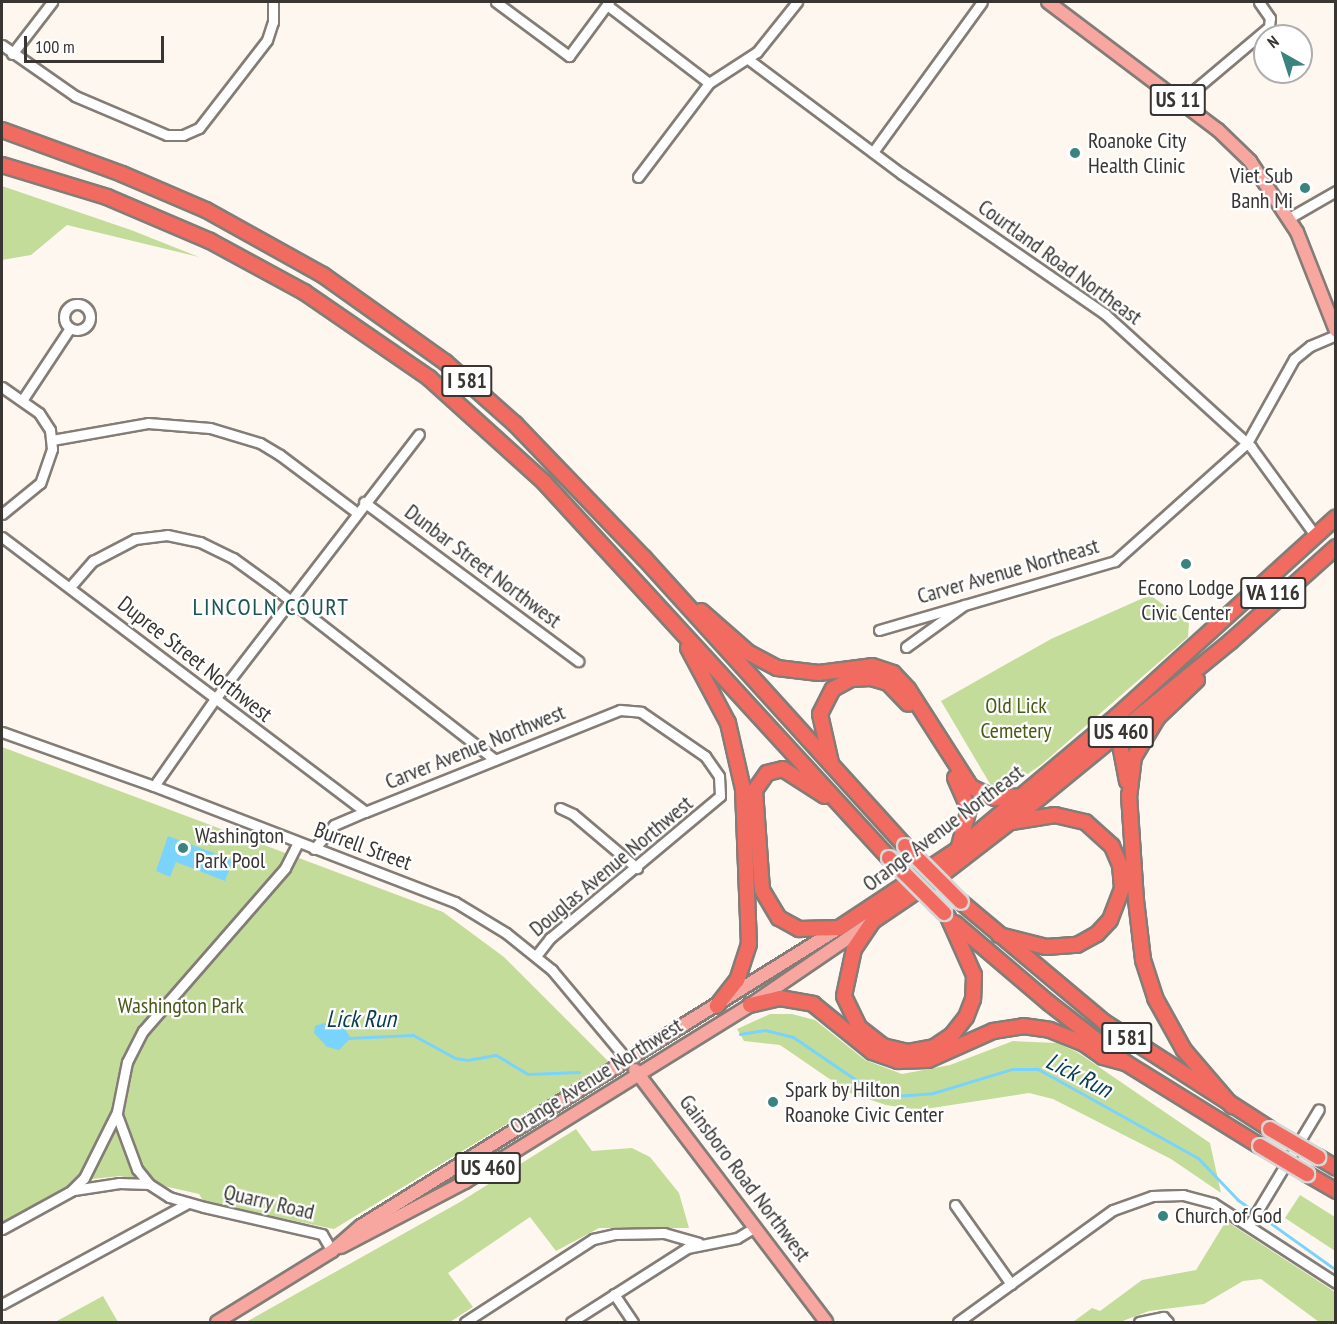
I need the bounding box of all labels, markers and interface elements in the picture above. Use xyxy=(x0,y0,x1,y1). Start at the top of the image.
scale bar xyxy=(27,24,166,62)
north arrow xyxy=(1253,24,1313,84)
text: N xyxy=(1263,31,1283,52)
text: 100 m xyxy=(35,35,75,58)
road number: US 11 xyxy=(1150,82,1206,118)
place label: Roanoke City Health Clinic xyxy=(1088,127,1186,178)
marker: Roanoke City Health Clinic xyxy=(1066,144,1084,162)
place label: Viet Sub Banh Mi xyxy=(1230,162,1293,214)
marker: Viet Sub Banh Mi xyxy=(1298,181,1312,195)
street label: Courtland Road Northeast xyxy=(973,194,1147,330)
road number: I 581 xyxy=(440,363,494,399)
street label: Dunbar Street Northwest xyxy=(400,499,566,633)
street label: Carver Avenue Northeast xyxy=(914,532,1102,610)
marker: Econo Lodge Civic Center xyxy=(1179,557,1193,571)
place label: Econo Lodge Civic Center xyxy=(1138,574,1234,626)
road number: VA 116 xyxy=(1238,575,1308,611)
street label: Dupree Street Northwest xyxy=(113,591,277,727)
district label: LINCOLN COURT xyxy=(193,593,349,621)
park label: Old Lick Cemetery xyxy=(980,692,1052,744)
street label: Carver Avenue Northwest xyxy=(381,699,569,795)
road number: US 460 xyxy=(1086,714,1156,750)
street label: Orange Avenue Northeast xyxy=(857,759,1029,897)
street label: Douglas Avenue Northwest xyxy=(524,790,698,942)
street label: Burrell Street xyxy=(311,816,415,876)
place label: Washington Park Pool xyxy=(195,822,284,873)
marker: Washington Park Pool xyxy=(176,841,190,855)
park label: Washington Park xyxy=(118,993,244,1019)
water label: Lick Run xyxy=(326,1005,396,1033)
street label: Orange Avenue Northwest xyxy=(505,1012,687,1140)
road number: I 581 xyxy=(1100,1020,1154,1056)
water label: Lick Run xyxy=(1041,1046,1117,1104)
place label: Spark by Hilton Roanoke Civic Center xyxy=(785,1076,944,1128)
street label: Gainsboro Road Northwest xyxy=(674,1089,816,1267)
marker: Spark by Hilton Roanoke Civic Center xyxy=(766,1095,780,1109)
road number: US 460 xyxy=(454,1150,522,1186)
street label: Quarry Road xyxy=(221,1179,317,1225)
place label: Church of God xyxy=(1175,1203,1282,1229)
marker: Church of God xyxy=(1156,1209,1170,1223)

